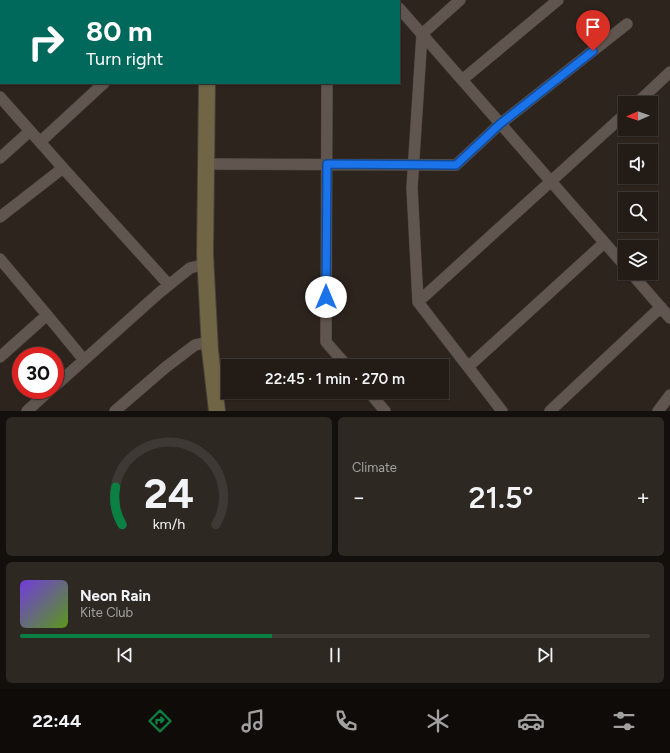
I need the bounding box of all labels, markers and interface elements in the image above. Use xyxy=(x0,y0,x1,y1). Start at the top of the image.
pin xyxy=(576,10,610,51)
text: 80 m xyxy=(86,14,152,48)
icon: right xyxy=(20,16,72,68)
icon: arrive xyxy=(582,16,604,38)
text: Turn right xyxy=(86,48,163,70)
north arrow xyxy=(618,96,658,136)
map controls xyxy=(618,96,658,280)
button: sound xyxy=(618,144,658,184)
button: search xyxy=(618,192,658,232)
button: layers xyxy=(618,240,658,280)
position arrow xyxy=(305,276,347,318)
speed limit sign: 30 xyxy=(12,347,64,399)
text: 22:45 · 1 min · 270 m xyxy=(265,370,405,388)
text: Climate xyxy=(352,460,397,475)
text: 24 xyxy=(144,467,194,517)
text: 21.5° xyxy=(468,479,534,516)
text: − xyxy=(352,484,366,511)
text: + xyxy=(636,484,650,511)
text: km/h xyxy=(153,514,185,532)
text: Neon Rain xyxy=(80,587,151,605)
text: Kite Club xyxy=(80,605,133,620)
icon: previous xyxy=(114,644,136,666)
icon: pause xyxy=(324,644,346,666)
icon: next xyxy=(534,644,556,666)
icon: directions xyxy=(146,707,174,735)
icon: music xyxy=(239,707,267,735)
icon: phone xyxy=(332,707,360,735)
icon: climate xyxy=(424,707,452,735)
icon: car xyxy=(517,707,545,735)
icon: filters xyxy=(610,707,638,735)
text: 22:44 xyxy=(32,710,81,732)

